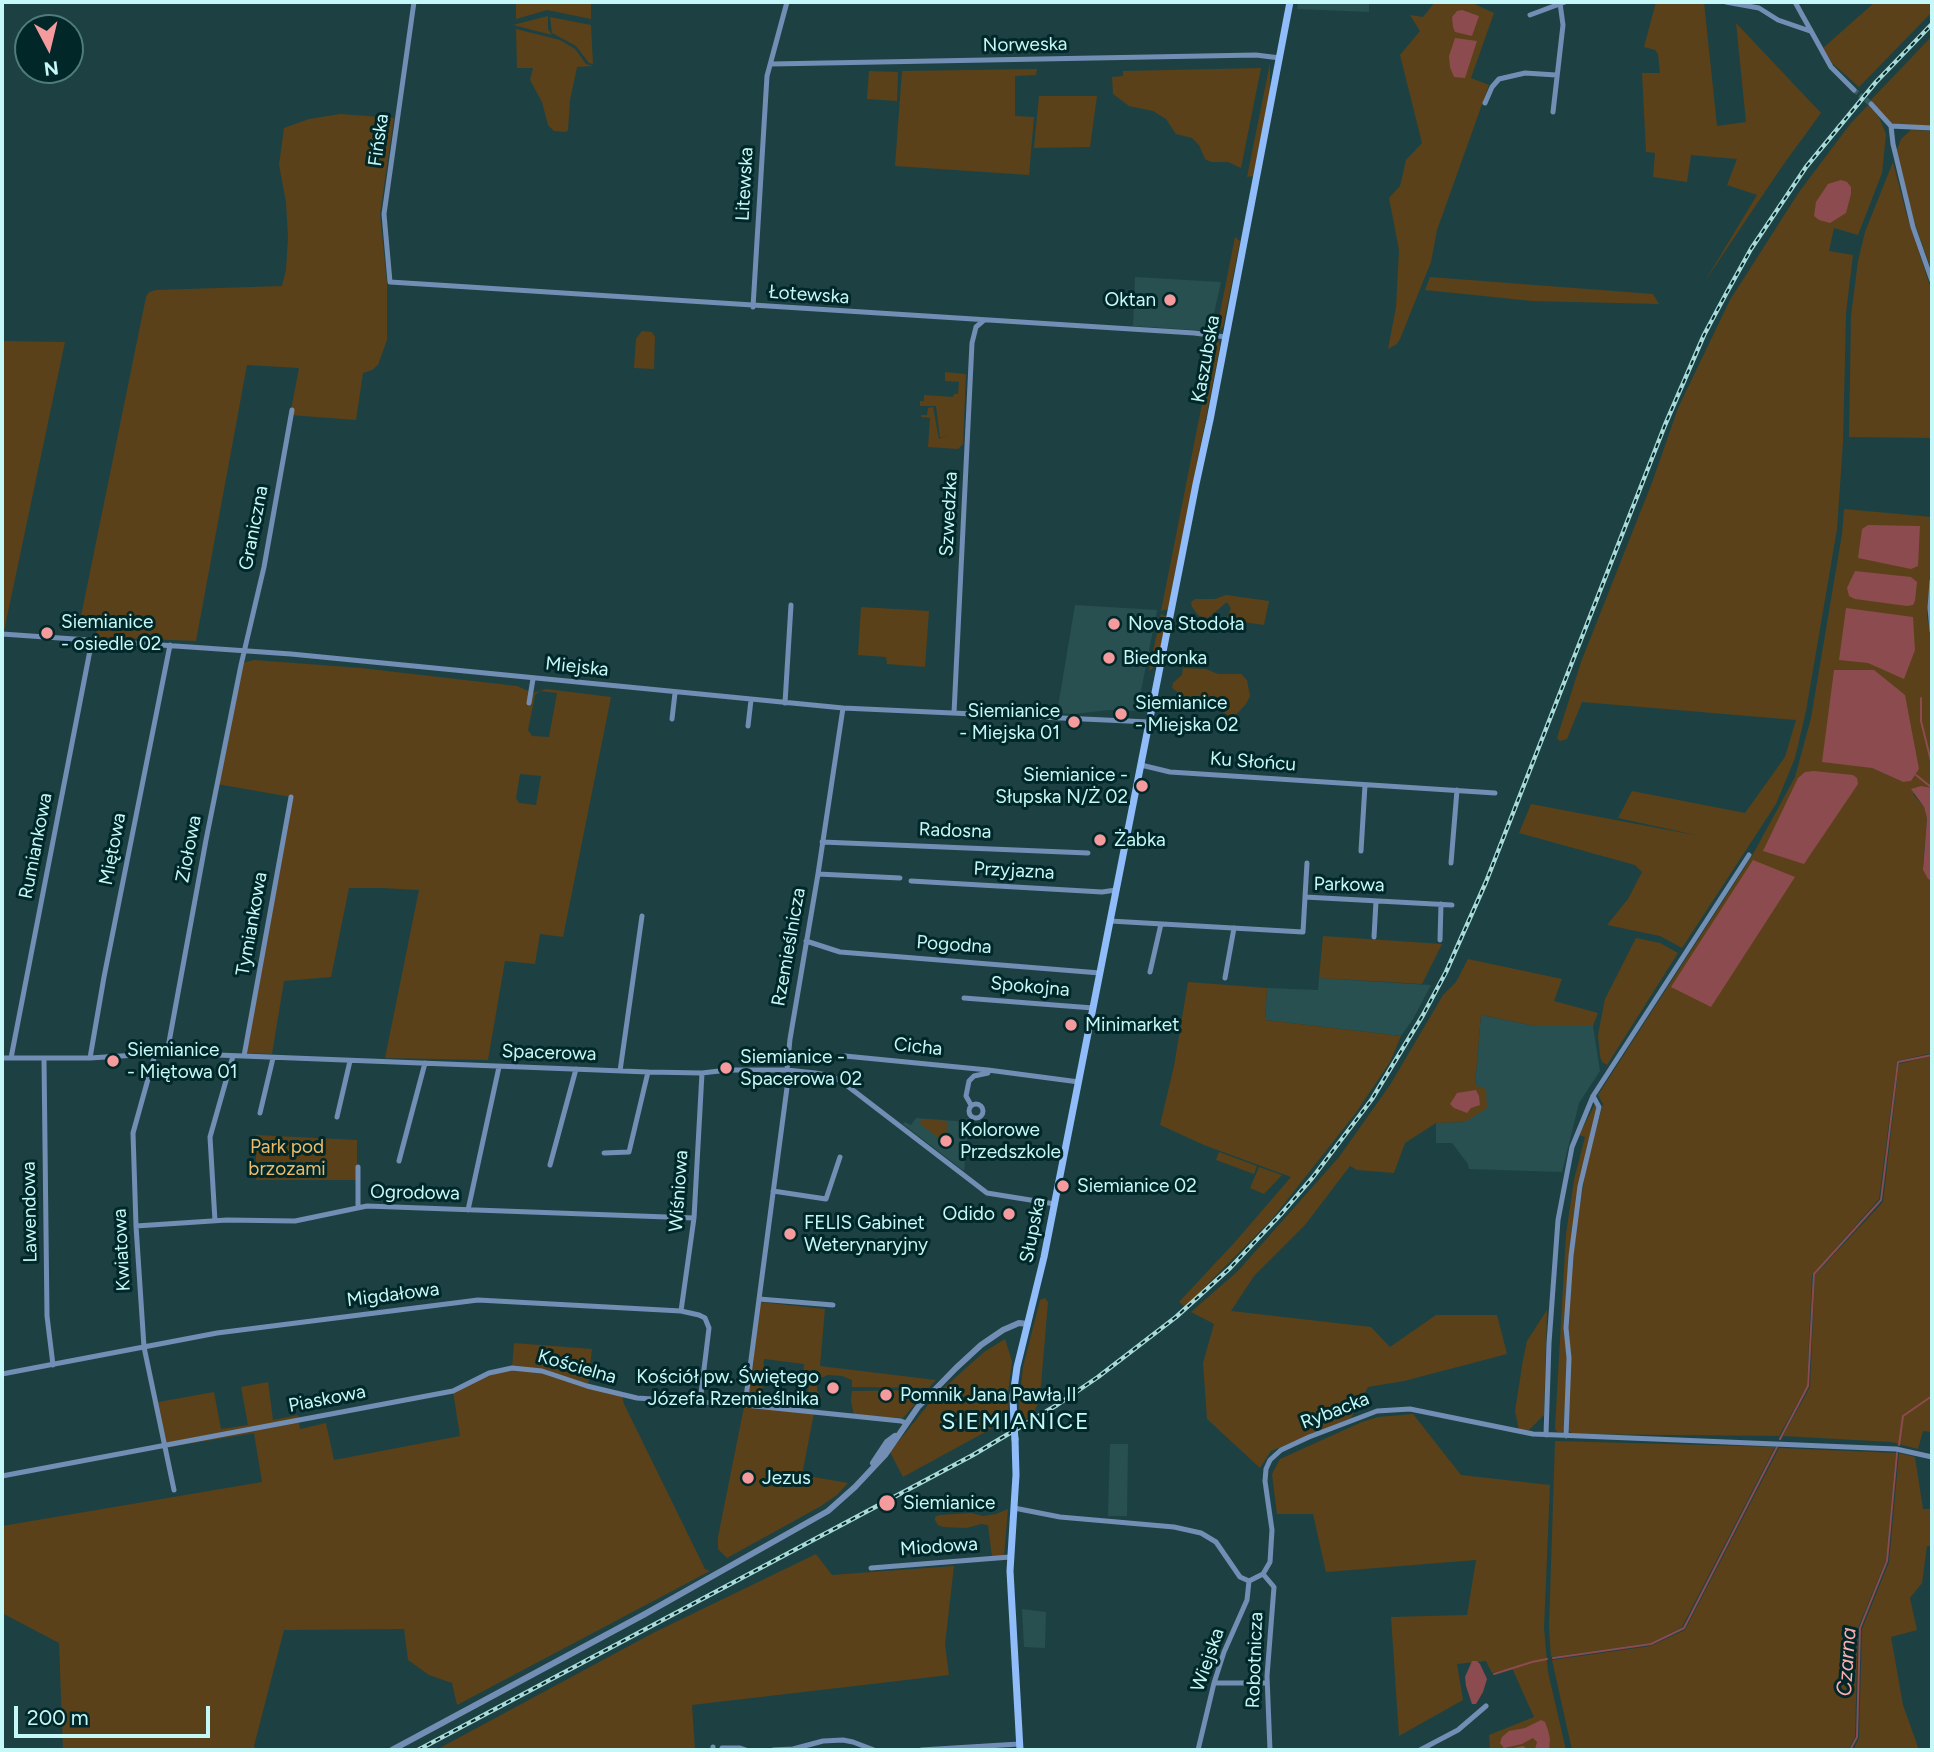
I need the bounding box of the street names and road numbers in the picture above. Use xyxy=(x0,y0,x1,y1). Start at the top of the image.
street label: Norweska xyxy=(982,33,1068,57)
street label: Fińska xyxy=(364,112,394,168)
street label: Litewska xyxy=(732,146,758,222)
street label: Łotewska xyxy=(768,281,850,309)
street label: Kaszubska xyxy=(1187,313,1225,405)
street label: Szwedzka xyxy=(935,471,963,557)
street label: Graniczna xyxy=(235,484,273,572)
street label: Miejska xyxy=(544,652,610,682)
street label: Ku Słońcu xyxy=(1209,748,1297,776)
street label: Rumiankowa xyxy=(15,791,57,901)
street label: Miętowa xyxy=(95,811,131,887)
street label: Ziołowa xyxy=(171,813,207,885)
street label: Radosna xyxy=(918,818,992,844)
street label: Przyjazna xyxy=(973,857,1055,885)
street label: Tymiankowa xyxy=(232,870,272,978)
street label: Parkowa xyxy=(1313,873,1385,897)
street label: Rzemieślnicza xyxy=(767,886,811,1008)
street label: Pogodna xyxy=(916,931,992,959)
street label: Spokojna xyxy=(989,972,1071,1002)
street label: Cicha xyxy=(893,1033,943,1061)
street label: Spacerowa xyxy=(501,1040,597,1066)
street label: Wiśniowa xyxy=(665,1149,693,1233)
street label: Lawendowa xyxy=(18,1161,42,1263)
street label: Ogrodowa xyxy=(370,1181,460,1205)
street label: Słupska xyxy=(1015,1195,1051,1265)
street label: Kwiatowa xyxy=(108,1208,136,1292)
street label: Migdałowa xyxy=(345,1278,441,1312)
street label: Kościelna xyxy=(535,1345,619,1389)
street label: Piaskowa xyxy=(286,1380,368,1418)
street label: Rybacka xyxy=(1297,1388,1373,1434)
street label: Miodowa xyxy=(899,1533,979,1561)
street label: Robotnicza xyxy=(1242,1611,1268,1709)
street label: Wiejska xyxy=(1187,1625,1229,1695)

